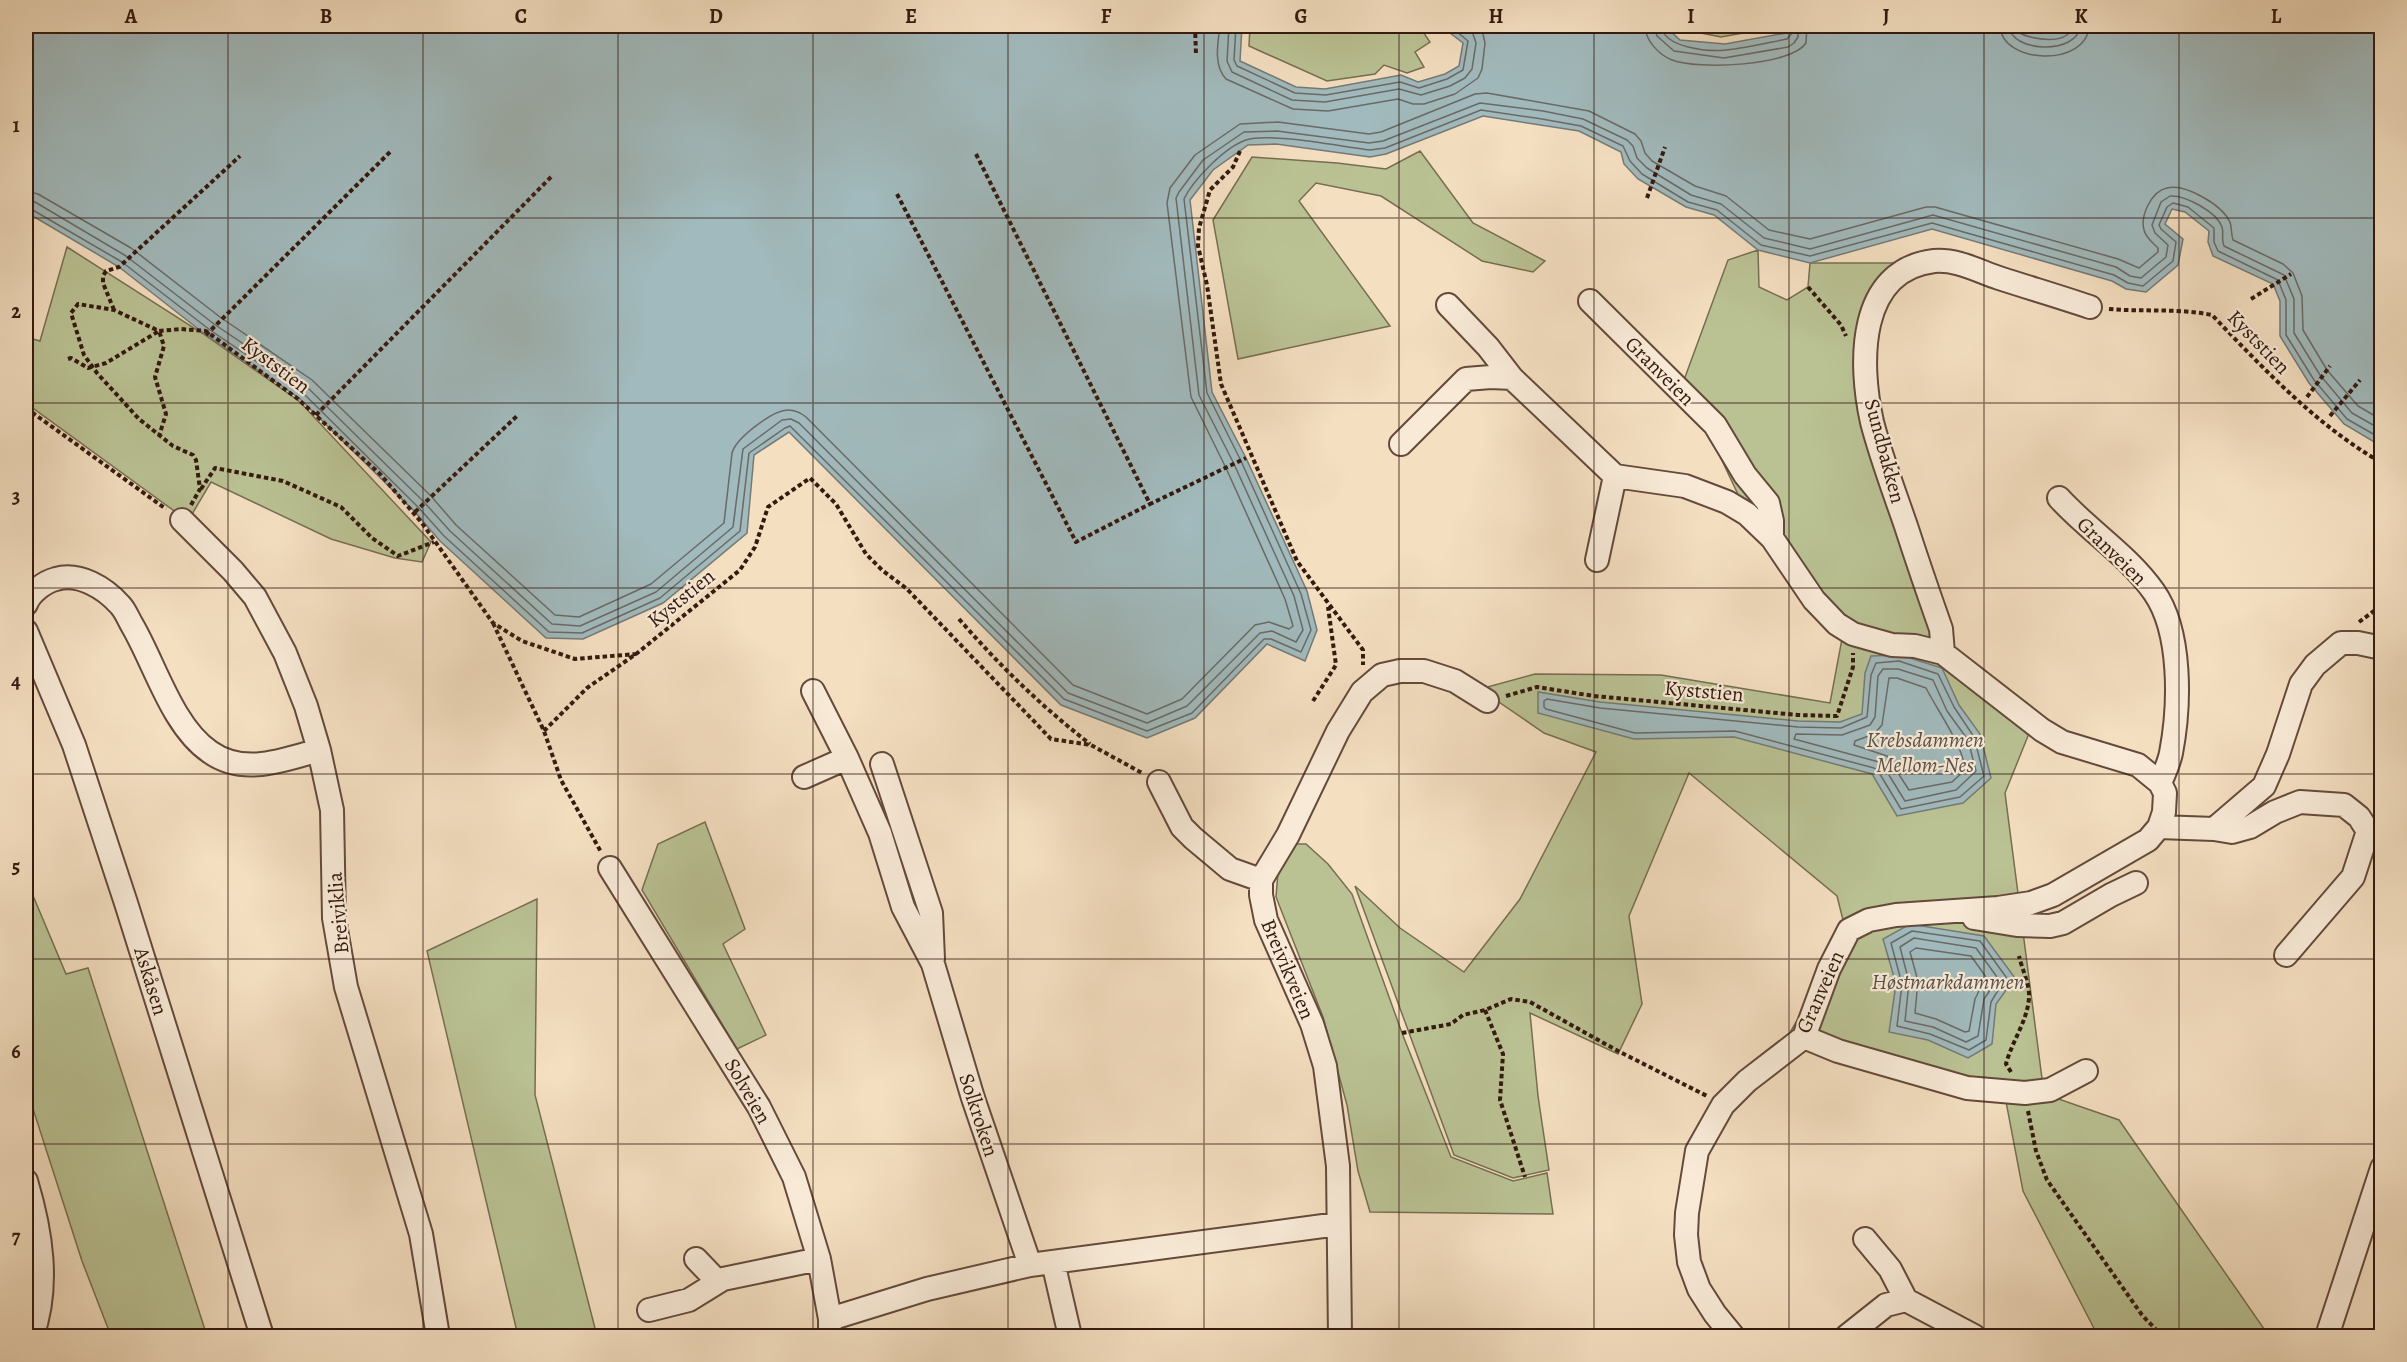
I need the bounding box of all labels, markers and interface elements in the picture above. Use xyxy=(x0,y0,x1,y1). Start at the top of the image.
text: A xyxy=(124,3,138,30)
text: B xyxy=(320,3,332,30)
text: C xyxy=(515,3,527,30)
text: D xyxy=(709,3,723,30)
text: E xyxy=(905,3,917,30)
text: F xyxy=(1101,3,1112,30)
text: G xyxy=(1294,3,1308,30)
text: H xyxy=(1489,3,1504,30)
text: I xyxy=(1687,3,1695,30)
text: J xyxy=(1883,3,1890,30)
text: K xyxy=(2074,3,2088,30)
text: L xyxy=(2271,3,2282,30)
text: 1 xyxy=(12,112,20,139)
text: 2 xyxy=(11,298,21,325)
street label: Kyststien xyxy=(2221,304,2297,380)
street label: Kyststien xyxy=(236,330,316,400)
street label: Granveien xyxy=(1619,330,1701,412)
street label: Sundbakken xyxy=(1858,396,1912,506)
text: 3 xyxy=(12,483,20,510)
street label: Granveien xyxy=(2071,511,2153,591)
street label: Kyststien xyxy=(641,562,721,634)
text: 4 xyxy=(11,668,21,695)
street label: Kyststien xyxy=(1663,674,1745,708)
water label: Krebsdammen Mellom-Nes xyxy=(1866,725,1984,780)
text: 5 xyxy=(12,853,20,880)
street label: Breiviklia xyxy=(320,871,356,955)
street label: Breivikveien xyxy=(1254,915,1322,1023)
street label: Askåsen xyxy=(127,943,175,1019)
street label: Granveien xyxy=(1789,946,1851,1038)
water label: Høstmarkdammen xyxy=(1872,967,2025,997)
text: 6 xyxy=(11,1038,21,1065)
street label: Solveien xyxy=(718,1053,778,1129)
street label: Solkroken xyxy=(952,1070,1006,1160)
text: 7 xyxy=(12,1223,21,1250)

